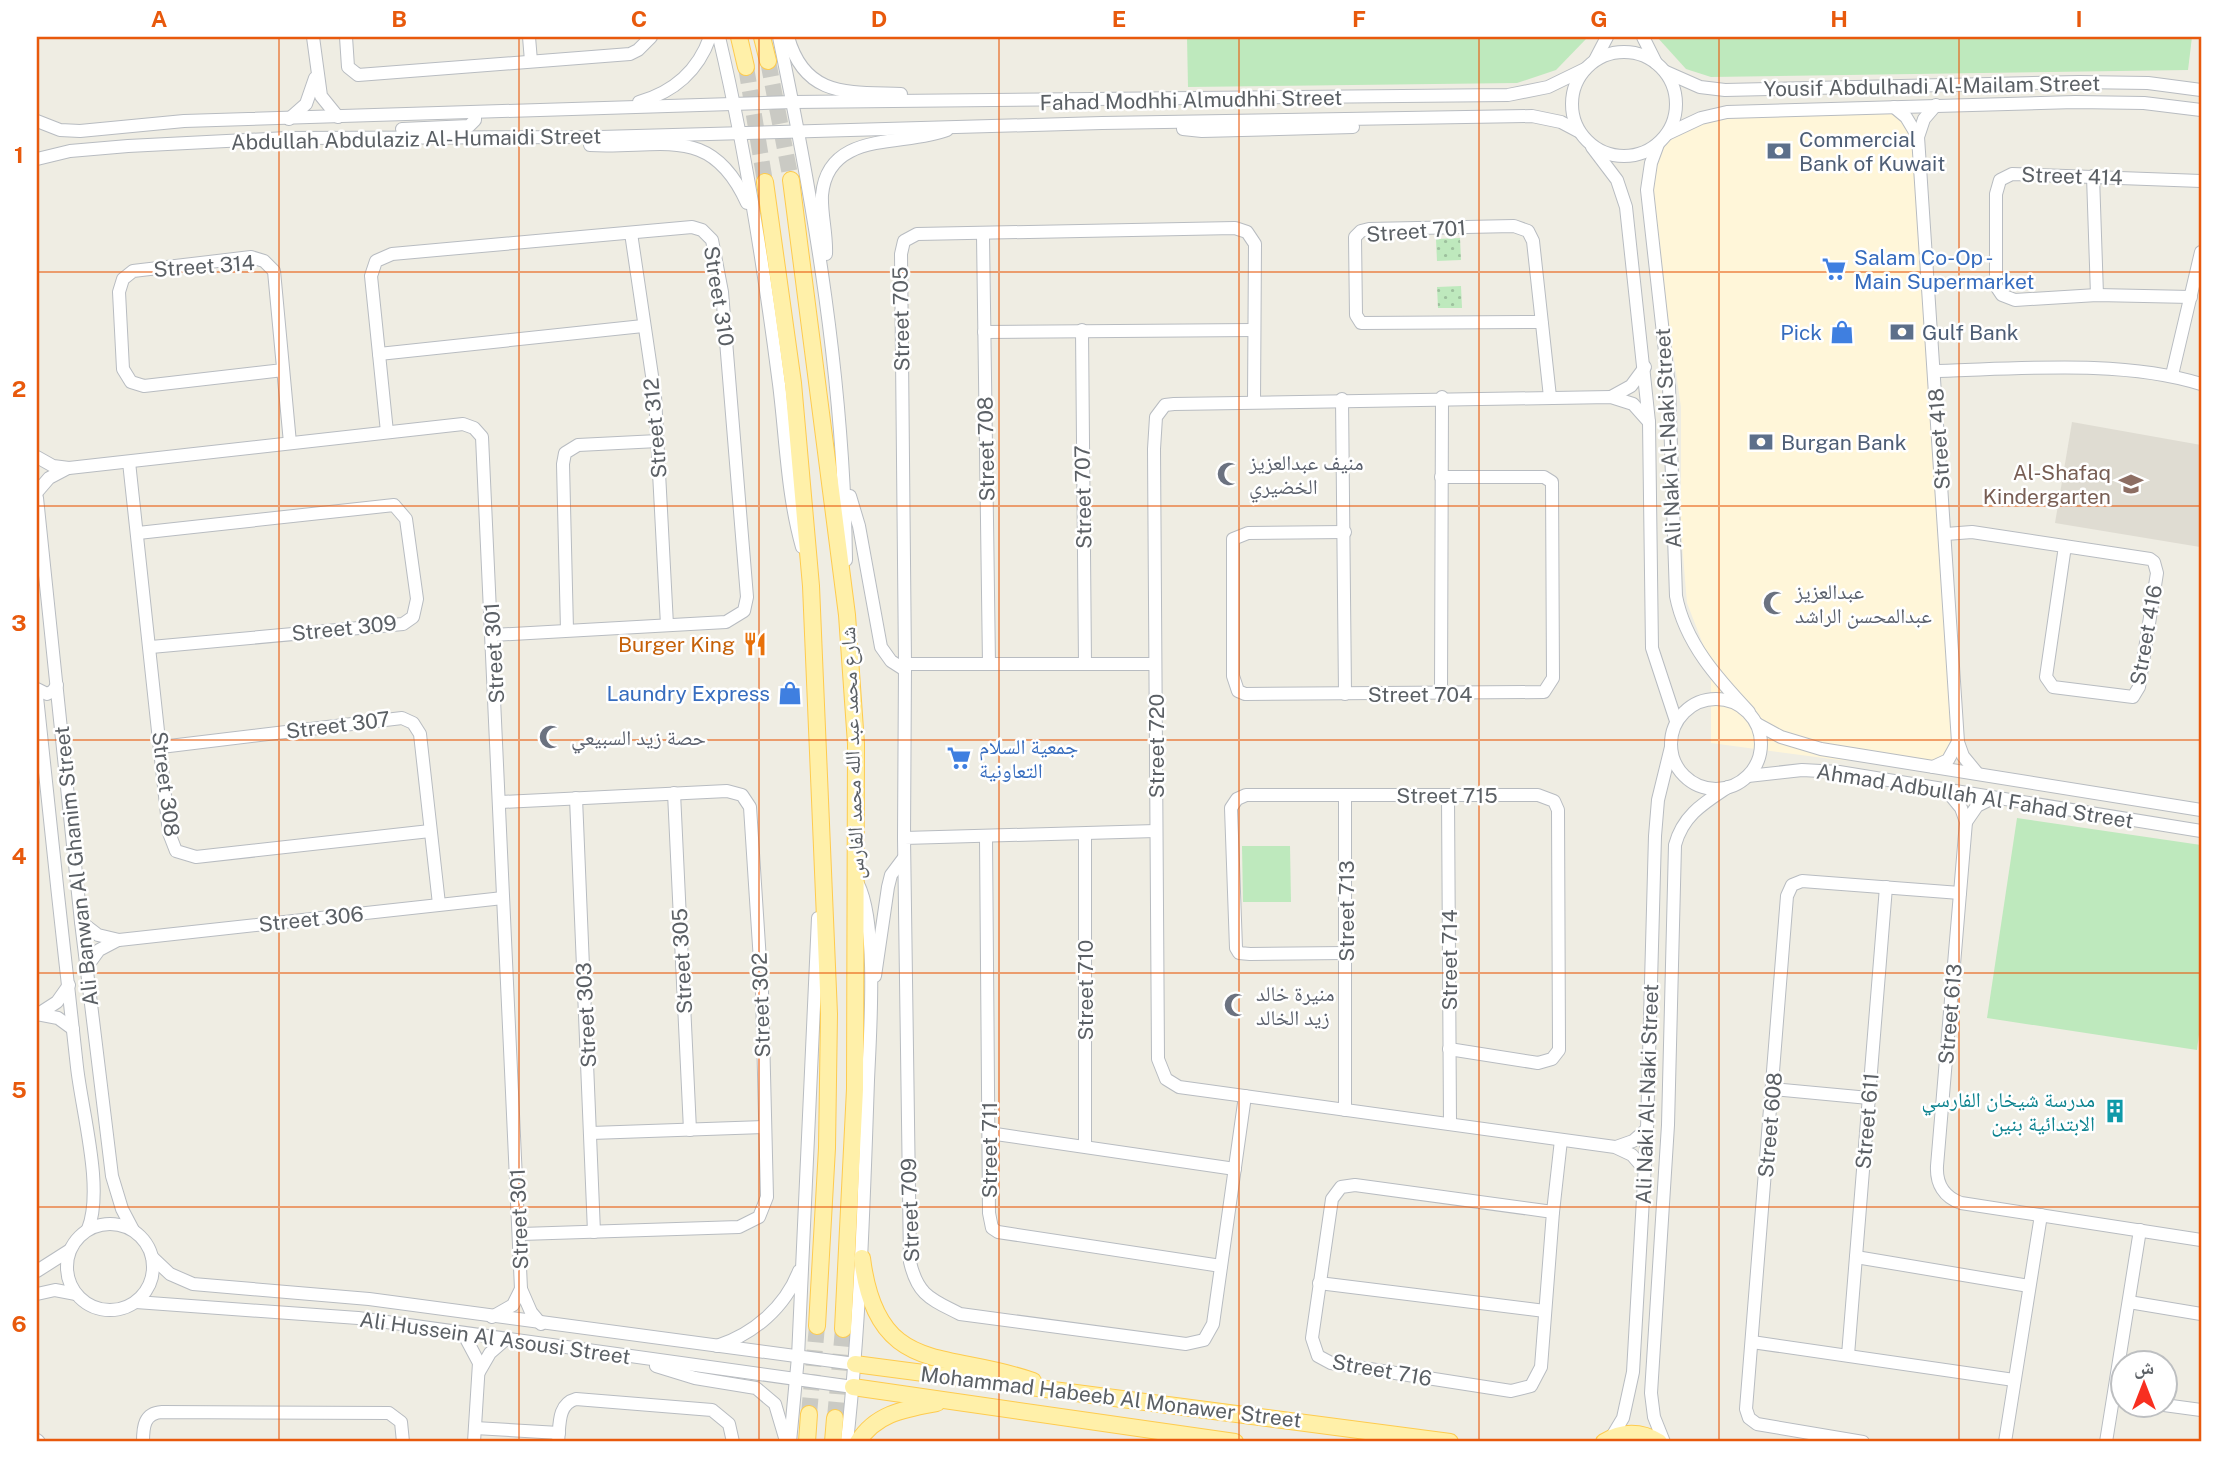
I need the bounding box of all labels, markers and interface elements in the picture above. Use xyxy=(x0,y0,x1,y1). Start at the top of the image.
text: A xyxy=(151,5,168,32)
text: B xyxy=(391,5,407,32)
text: C xyxy=(631,5,647,32)
text: D xyxy=(871,5,887,32)
text: E xyxy=(1112,5,1126,32)
text: F xyxy=(1352,5,1366,32)
text: G xyxy=(1590,5,1608,32)
text: H xyxy=(1830,5,1848,32)
text: I xyxy=(2075,5,2083,32)
street label: Yousif Abdulhadi Al-Mailam Street xyxy=(1763,71,2101,101)
street label: Fahad Modhhi Almudhhi Street xyxy=(1039,85,1343,115)
street label: Abdullah Abdulaziz Al-Humaidi Street xyxy=(231,123,601,155)
place label: Commercial Bank of Kuwait xyxy=(1799,127,1945,176)
bank icon: Commercial Bank of Kuwait xyxy=(1765,137,1793,165)
text: 1 xyxy=(14,141,24,168)
street label: Street 414 xyxy=(2021,162,2123,190)
street label: Street 701 xyxy=(1365,215,1467,247)
street label: Street 310 xyxy=(699,244,739,348)
place label: Salam Co-Op - Main Supermarket xyxy=(1854,245,2035,294)
street label: Street 314 xyxy=(153,250,255,282)
supermarket icon: Salam Co-Op - Main Supermarket xyxy=(1820,255,1848,283)
street label: Street 705 xyxy=(888,266,914,372)
shop icon: Pick xyxy=(1828,318,1856,346)
bank icon: Gulf Bank xyxy=(1888,318,1916,346)
place label: Pick xyxy=(1780,320,1822,345)
place label: Gulf Bank xyxy=(1922,320,2019,345)
street label: Ali Naki Al-Naki Street xyxy=(1650,327,1686,549)
text: 2 xyxy=(12,375,26,402)
street label: Street 312 xyxy=(638,377,672,479)
street label: Street 418 xyxy=(1923,387,1955,491)
street label: Street 708 xyxy=(973,396,999,502)
bank icon: Burgan Bank xyxy=(1747,428,1775,456)
place label: Burgan Bank xyxy=(1781,430,1907,455)
street label: Street 707 xyxy=(1070,445,1096,549)
place label: منيف عبدالعزيز الخضيري xyxy=(1248,450,1364,503)
mosque icon: منيف عبدالعزيز الخضيري xyxy=(1215,460,1243,488)
place label: Al-Shafaq Kindergarten xyxy=(1983,460,2111,509)
school or university icon: Al-Shafaq Kindergarten xyxy=(2117,470,2145,498)
place label: عبدالعزيز عبدالمحسن الراشد xyxy=(1794,579,1932,629)
street label: Street 416 xyxy=(2125,583,2167,687)
mosque icon: عبدالعزيز عبدالمحسن الراشد xyxy=(1761,589,1789,617)
street label: Street 301 xyxy=(479,602,509,704)
text: 3 xyxy=(11,609,27,636)
street label: Street 309 xyxy=(290,610,398,646)
street label: شارع محمد عبد الله محمد الفارس xyxy=(835,626,870,880)
restaurant icon: Burger King xyxy=(741,630,769,658)
place label: Burger King xyxy=(618,632,735,657)
shop icon: Laundry Express xyxy=(776,679,804,707)
place label: Laundry Express xyxy=(606,681,770,706)
street label: Street 704 xyxy=(1368,682,1472,707)
street label: Street 720 xyxy=(1144,694,1169,798)
street label: Street 307 xyxy=(285,706,391,744)
mosque icon: حصة زيد السبيعي xyxy=(537,723,565,751)
street label: Ali Banwan Al Ghanim Street xyxy=(49,725,103,1007)
place label: حصة زيد السبيعي xyxy=(571,725,706,754)
street label: Street 308 xyxy=(147,730,185,838)
place label: جمعية السلام التعاونية xyxy=(979,734,1078,783)
supermarket icon: جمعية السلام التعاونية xyxy=(945,744,973,772)
street label: Ahmad Adbullah Al Fahad Street xyxy=(1815,759,2135,833)
street label: Street 715 xyxy=(1396,783,1498,808)
text: 4 xyxy=(11,842,27,869)
street label: Street 713 xyxy=(1334,860,1359,962)
street label: Street 306 xyxy=(257,901,365,937)
street label: Street 305 xyxy=(667,907,697,1015)
street label: Street 714 xyxy=(1437,909,1462,1011)
street label: Street 710 xyxy=(1073,940,1098,1040)
street label: Street 302 xyxy=(747,952,775,1058)
street label: Street 303 xyxy=(571,962,601,1068)
street label: Street 613 xyxy=(1933,962,1967,1066)
place label: منيرة خالد زيد الخالد xyxy=(1256,981,1335,1030)
street label: Ali Naki Al-Naki Street xyxy=(1631,983,1663,1205)
mosque icon: منيرة خالد زيد الخالد xyxy=(1222,991,1250,1019)
street label: Street 608 xyxy=(1753,1071,1787,1179)
street label: Street 611 xyxy=(1850,1072,1884,1170)
text: 5 xyxy=(11,1076,27,1103)
place label: مدرسة شيخان الفارسي الابتدائية بنين xyxy=(1922,1087,2095,1137)
building icon: مدرسة شيخان الفارسي الابتدائية بنين xyxy=(2101,1097,2129,1125)
street label: Street 711 xyxy=(977,1102,1002,1198)
street label: Street 709 xyxy=(896,1157,924,1263)
street label: Street 301 xyxy=(505,1168,533,1270)
street label: Ali Hussein Al Asousi Street xyxy=(358,1307,632,1369)
text: 6 xyxy=(11,1310,27,1337)
street label: Street 716 xyxy=(1330,1349,1434,1391)
north arrow xyxy=(2108,1350,2178,1420)
text: ش xyxy=(2134,1356,2154,1379)
street label: Mohammad Habeeb Al Monawer Street xyxy=(919,1361,1303,1433)

